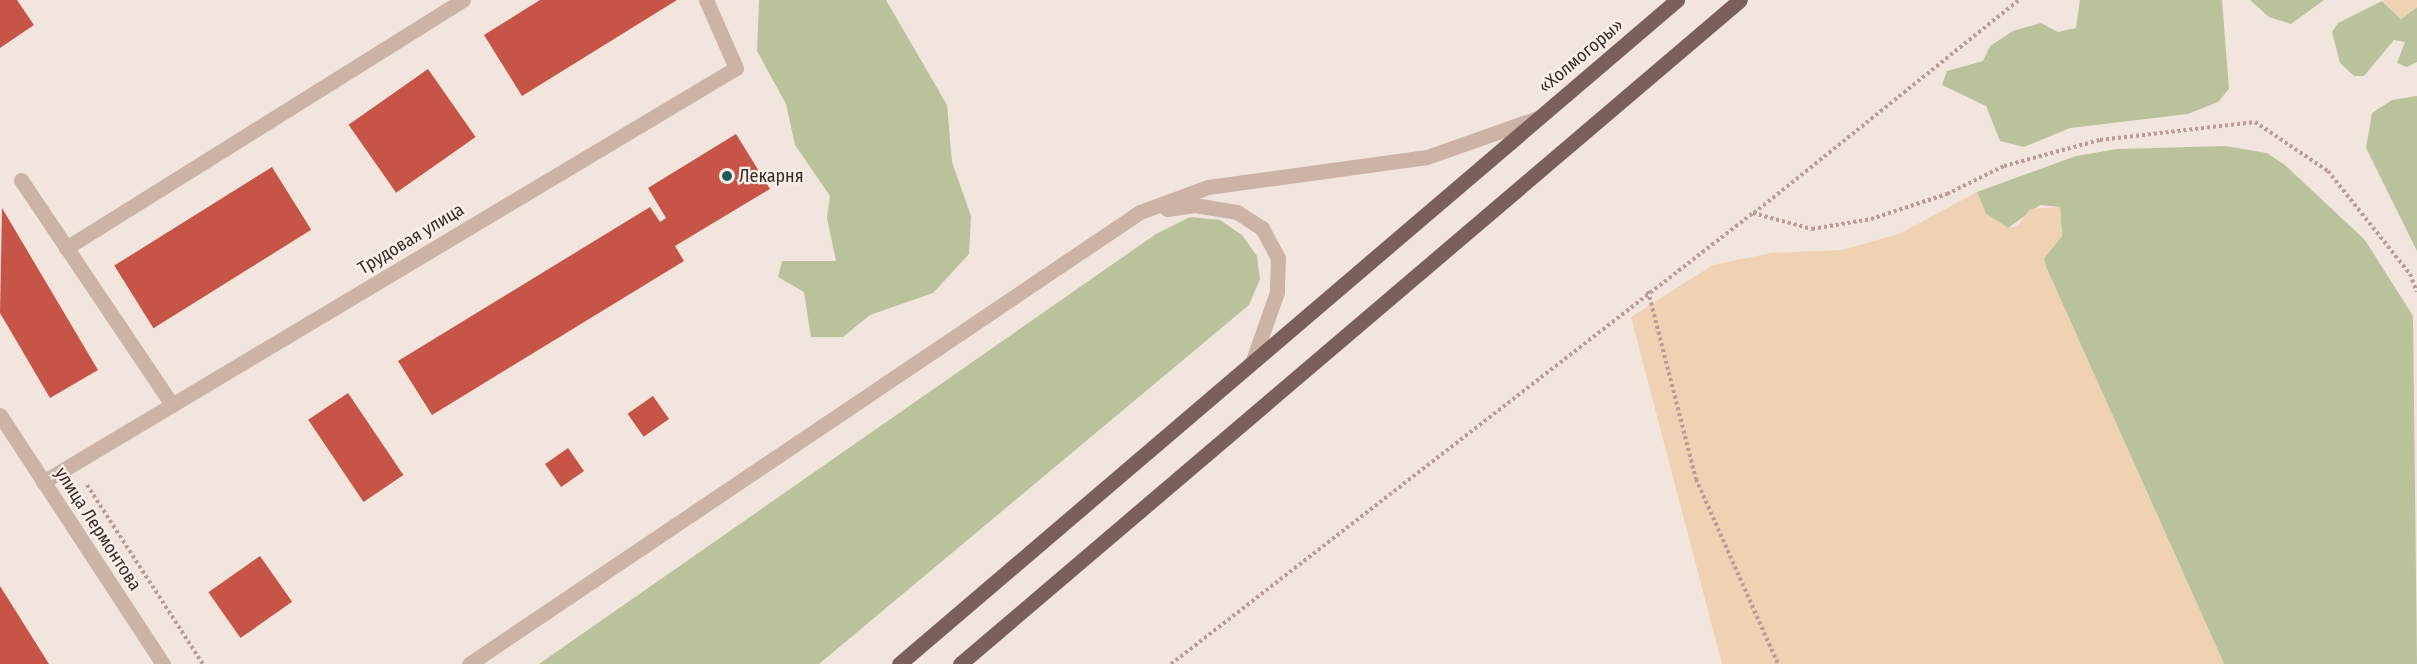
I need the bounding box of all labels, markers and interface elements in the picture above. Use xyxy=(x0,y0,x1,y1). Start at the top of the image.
street label: «Холмогоры» xyxy=(1534,14,1628,98)
place label: Лекарня xyxy=(739,165,804,187)
marker: Лекарня xyxy=(720,169,734,183)
street label: Трудовая улица xyxy=(354,199,468,279)
street label: улица Лермонтова xyxy=(50,463,146,595)

